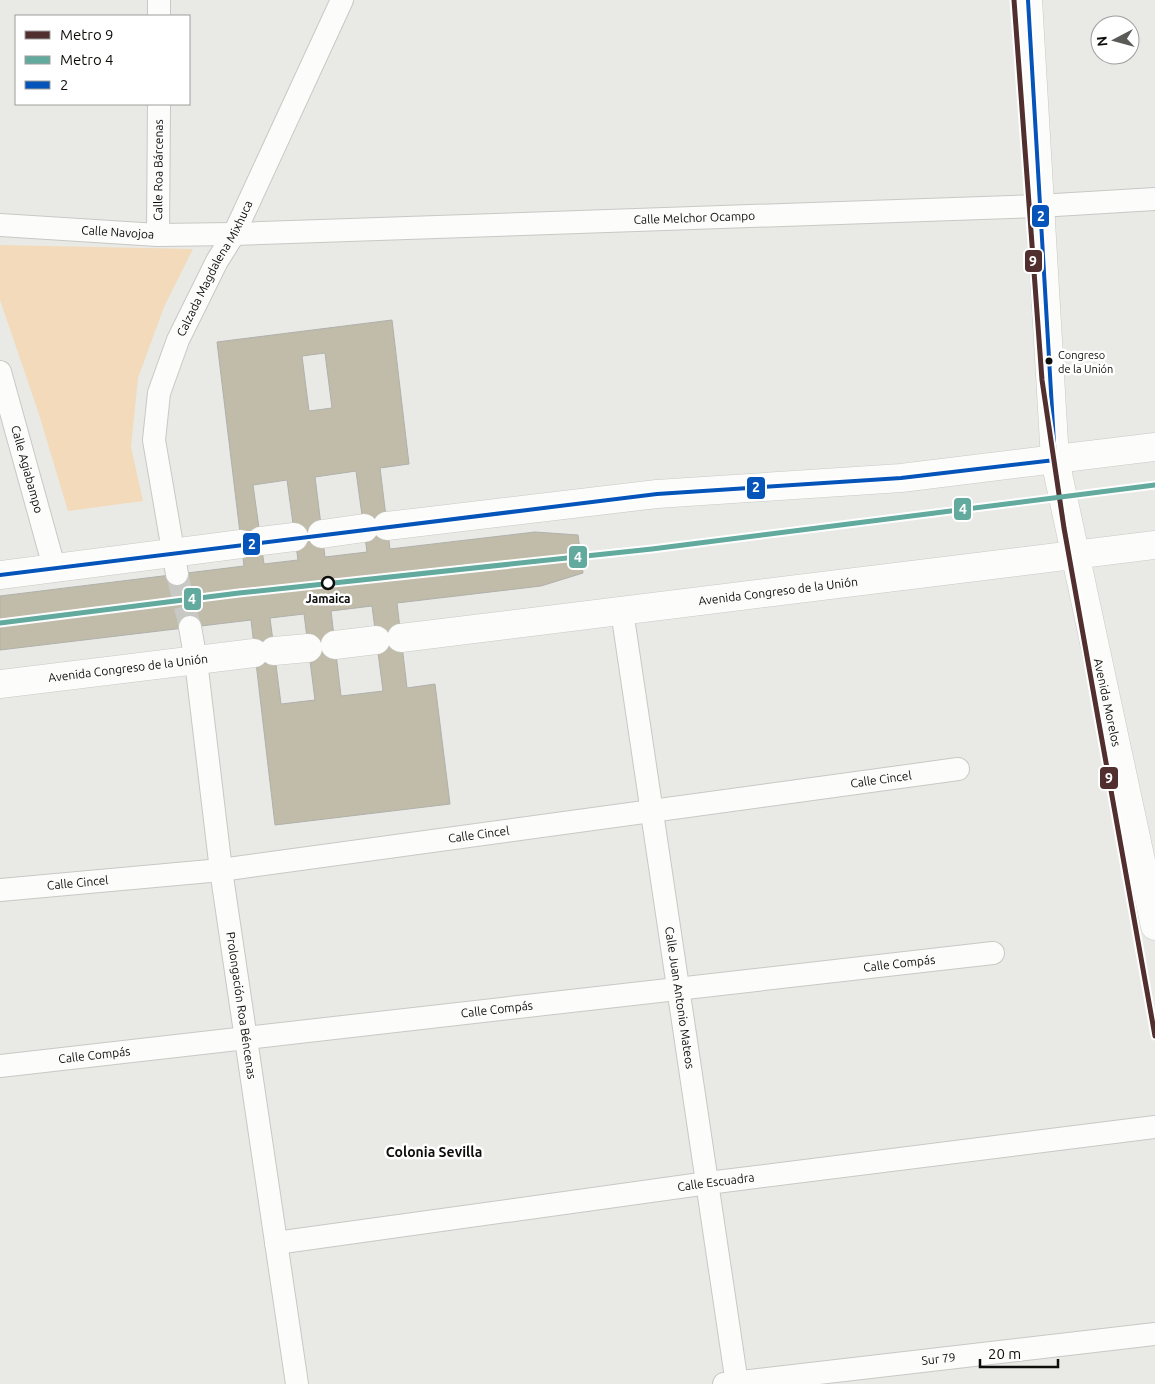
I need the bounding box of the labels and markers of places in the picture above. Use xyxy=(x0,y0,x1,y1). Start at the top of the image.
place label: Congreso de la Unión xyxy=(1058,349,1113,375)
marker: Congreso de la Unión xyxy=(1044,356,1054,366)
marker: Jamaica xyxy=(321,576,335,590)
place label: Jamaica xyxy=(305,592,351,605)

